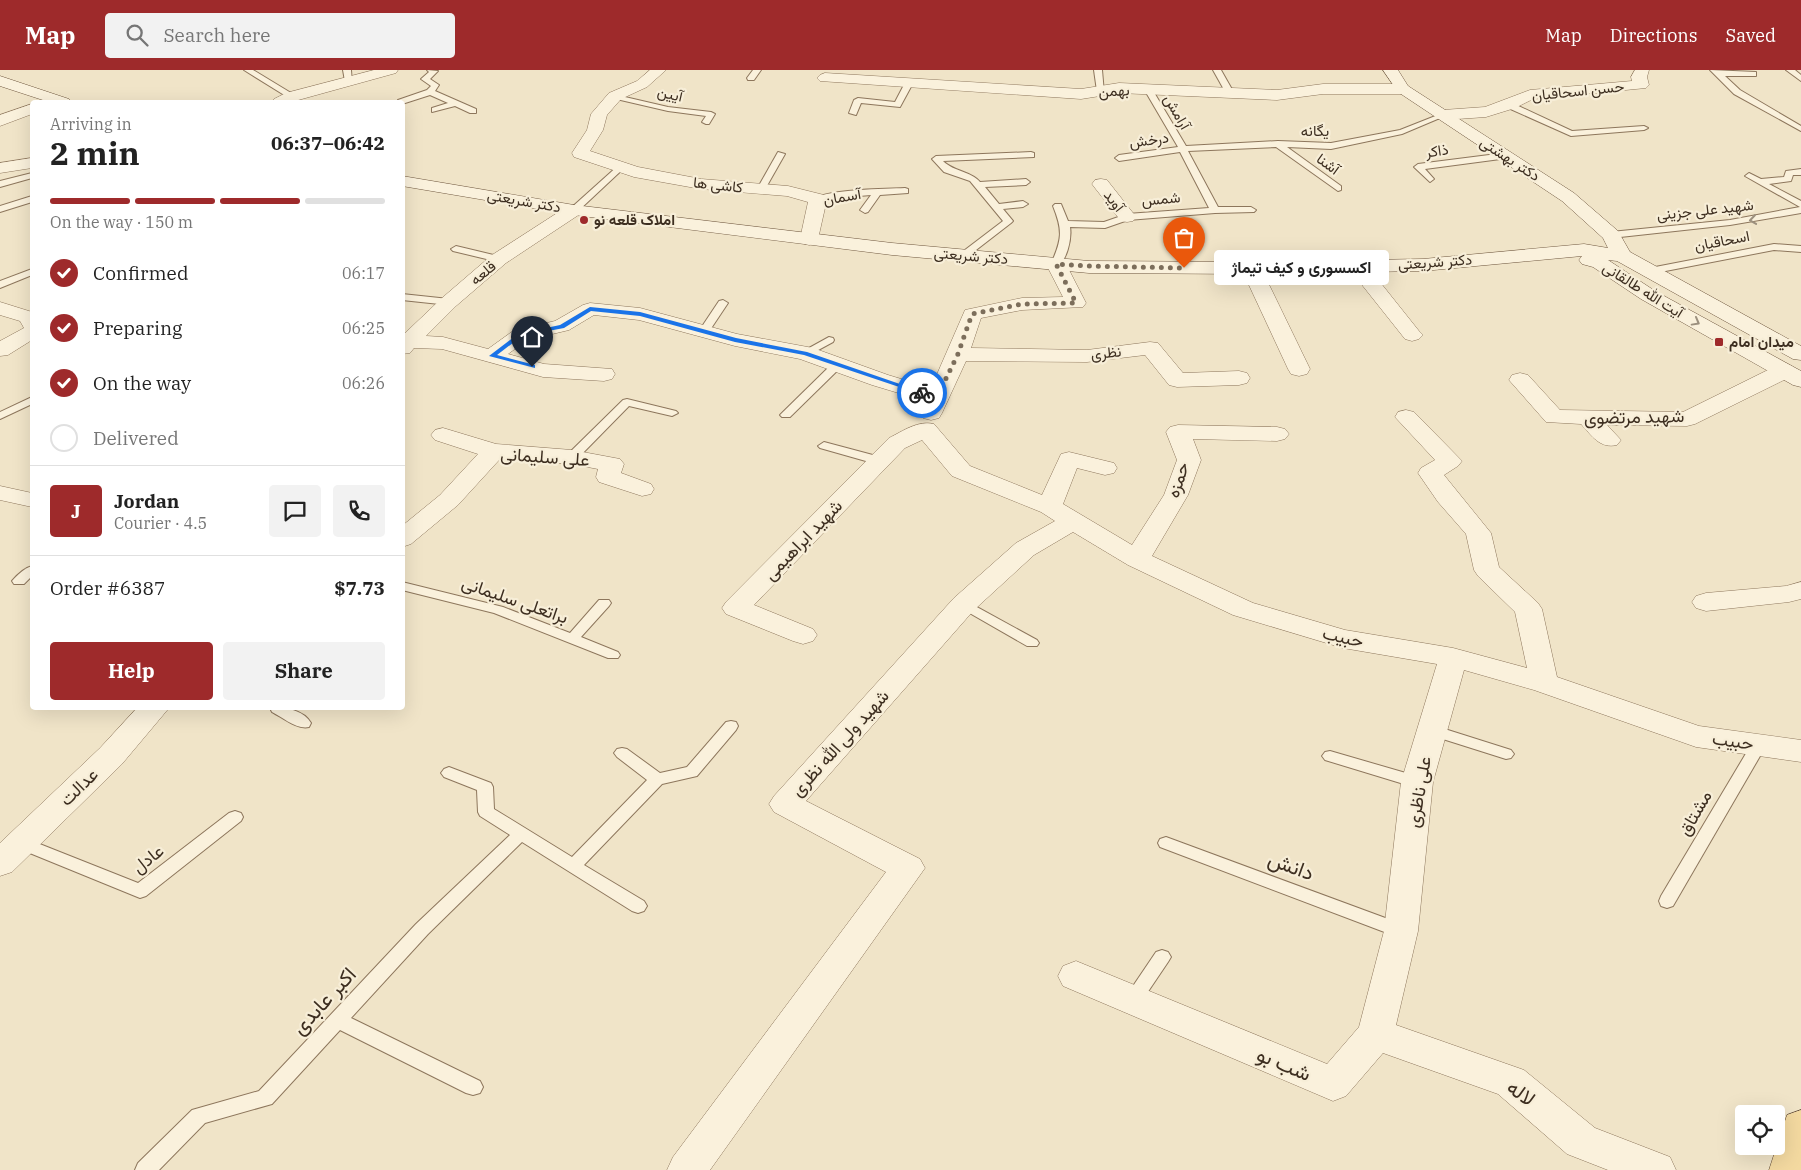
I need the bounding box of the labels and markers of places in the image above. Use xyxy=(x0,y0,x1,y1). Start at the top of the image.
place label: املاک قلعه نو xyxy=(594,210,675,229)
marker: املاک قلعه نو xyxy=(578,214,590,226)
pin xyxy=(1163,217,1205,268)
callout: اکسسوری و کیف تیماژ xyxy=(1214,250,1389,286)
pin xyxy=(511,316,553,367)
place label: میدان امام xyxy=(1729,332,1794,352)
marker: میدان امام xyxy=(1713,336,1725,348)

